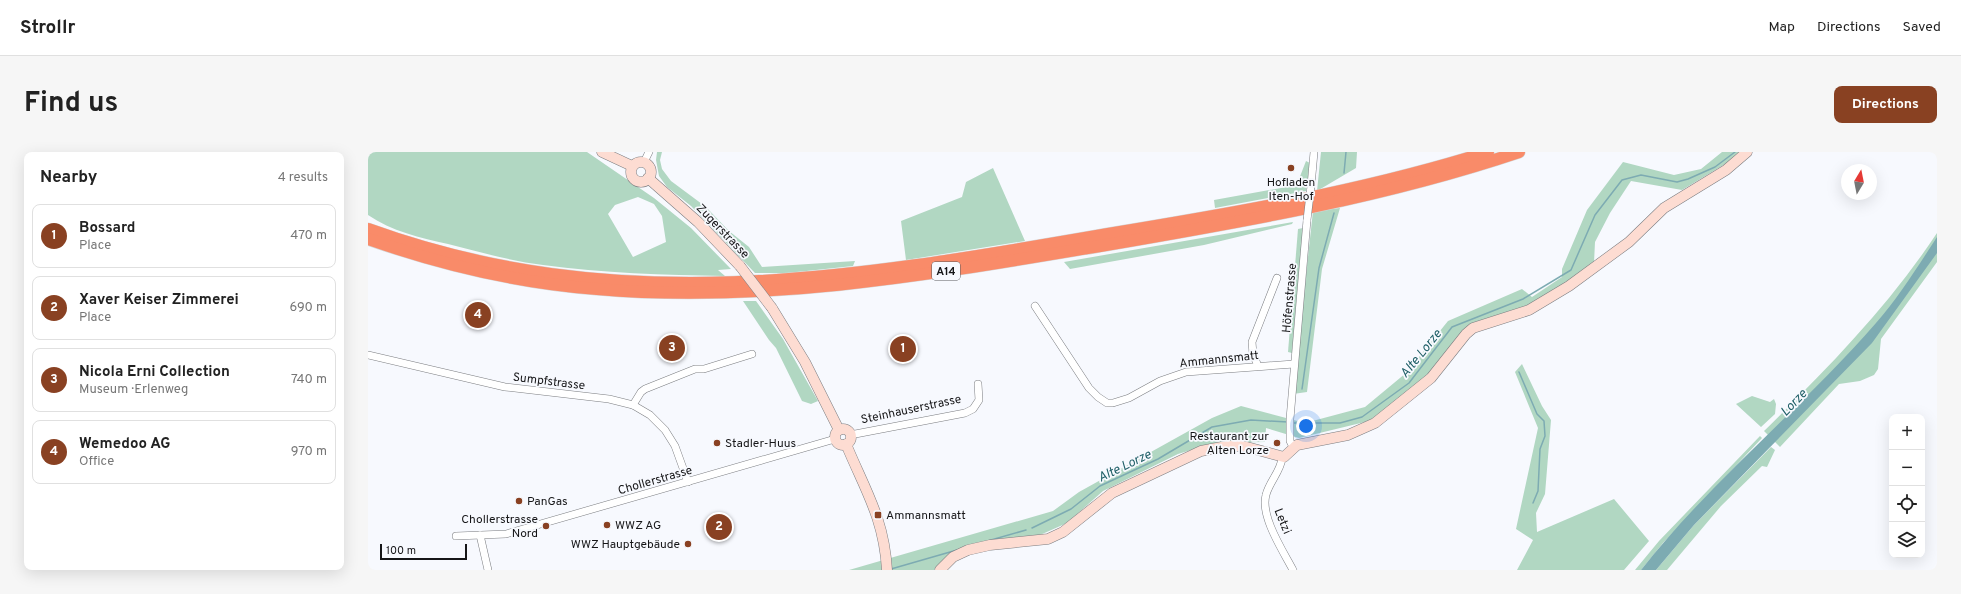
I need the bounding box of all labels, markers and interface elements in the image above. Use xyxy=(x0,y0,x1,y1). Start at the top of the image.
text: Strollr xyxy=(20,16,75,40)
text: Map xyxy=(1769,19,1795,36)
text: Directions xyxy=(1817,19,1881,36)
text: Saved xyxy=(1903,19,1941,36)
text: Find us xyxy=(24,86,118,122)
button: Directions xyxy=(1834,86,1937,123)
marker: Hofladen Iten-Hof xyxy=(1286,163,1296,173)
north arrow xyxy=(1841,164,1877,200)
text: Nearby xyxy=(40,167,97,189)
text: 4 results xyxy=(278,170,328,186)
place label: Hofladen Iten-Hof xyxy=(1267,175,1315,205)
street label: Zugerstrasse xyxy=(692,201,752,262)
text: Bossard xyxy=(79,219,135,238)
text: 1 xyxy=(51,228,57,244)
text: 470 m xyxy=(290,228,327,244)
text: Place xyxy=(79,238,111,254)
road number: A14 xyxy=(932,262,960,280)
street label: Höfenstrasse xyxy=(1279,263,1301,334)
text: Xaver Keiser Zimmerei xyxy=(79,291,239,310)
text: 2 xyxy=(50,300,58,316)
text: 690 m xyxy=(290,300,327,316)
pin: 4 xyxy=(465,300,491,330)
text: Place xyxy=(79,310,111,326)
water label: Alte Lorze xyxy=(1397,327,1446,382)
pin: 3 xyxy=(659,333,685,363)
pin: 1 xyxy=(890,334,916,364)
street label: Ammannsmatt xyxy=(1179,348,1260,372)
text: Nicola Erni Collection xyxy=(79,363,230,382)
street label: Sumpfstrasse xyxy=(512,370,586,394)
text: 3 xyxy=(50,372,58,388)
text: 740 m xyxy=(291,372,327,388)
text: Museum · Erlenweg xyxy=(79,382,188,398)
water label: Lorze xyxy=(1778,386,1811,420)
street label: Steinhauserstrasse xyxy=(860,392,963,428)
map controls xyxy=(1889,414,1925,558)
button: + xyxy=(1889,414,1925,450)
your location xyxy=(1296,416,1316,436)
place label: Restaurant zur Alten Lorze xyxy=(1190,429,1269,459)
text: Wemedoo AG xyxy=(79,435,171,454)
place label: Stadler-Huus xyxy=(725,436,796,452)
marker: Stadler-Huus xyxy=(712,438,722,448)
marker: Restaurant zur Alten Lorze xyxy=(1272,438,1282,448)
text: 4 xyxy=(50,444,58,460)
text: 970 m xyxy=(291,444,327,460)
water label: Alte Lorze xyxy=(1096,447,1154,487)
button: − xyxy=(1889,450,1925,486)
text: Office xyxy=(79,454,114,470)
street label: Chollerstrasse xyxy=(616,463,694,499)
button: locate xyxy=(1889,486,1925,522)
place label: PanGas xyxy=(527,494,568,510)
marker: PanGas xyxy=(514,496,524,506)
street label: Letzi xyxy=(1270,506,1294,537)
place label: Ammannsmatt xyxy=(886,508,966,524)
marker: Ammannsmatt xyxy=(873,510,883,520)
place label: Chollerstrasse Nord xyxy=(461,512,538,542)
pin: 2 xyxy=(706,512,732,542)
place label: WWZ AG xyxy=(615,518,661,534)
marker: WWZ AG xyxy=(602,520,612,530)
marker: Chollerstrasse Nord xyxy=(541,521,551,531)
button: layers xyxy=(1889,522,1925,558)
place label: WWZ Hauptgebäude xyxy=(571,537,680,553)
marker: WWZ Hauptgebäude xyxy=(683,539,693,549)
scale bar xyxy=(380,542,467,561)
text: 100 m xyxy=(386,544,416,558)

